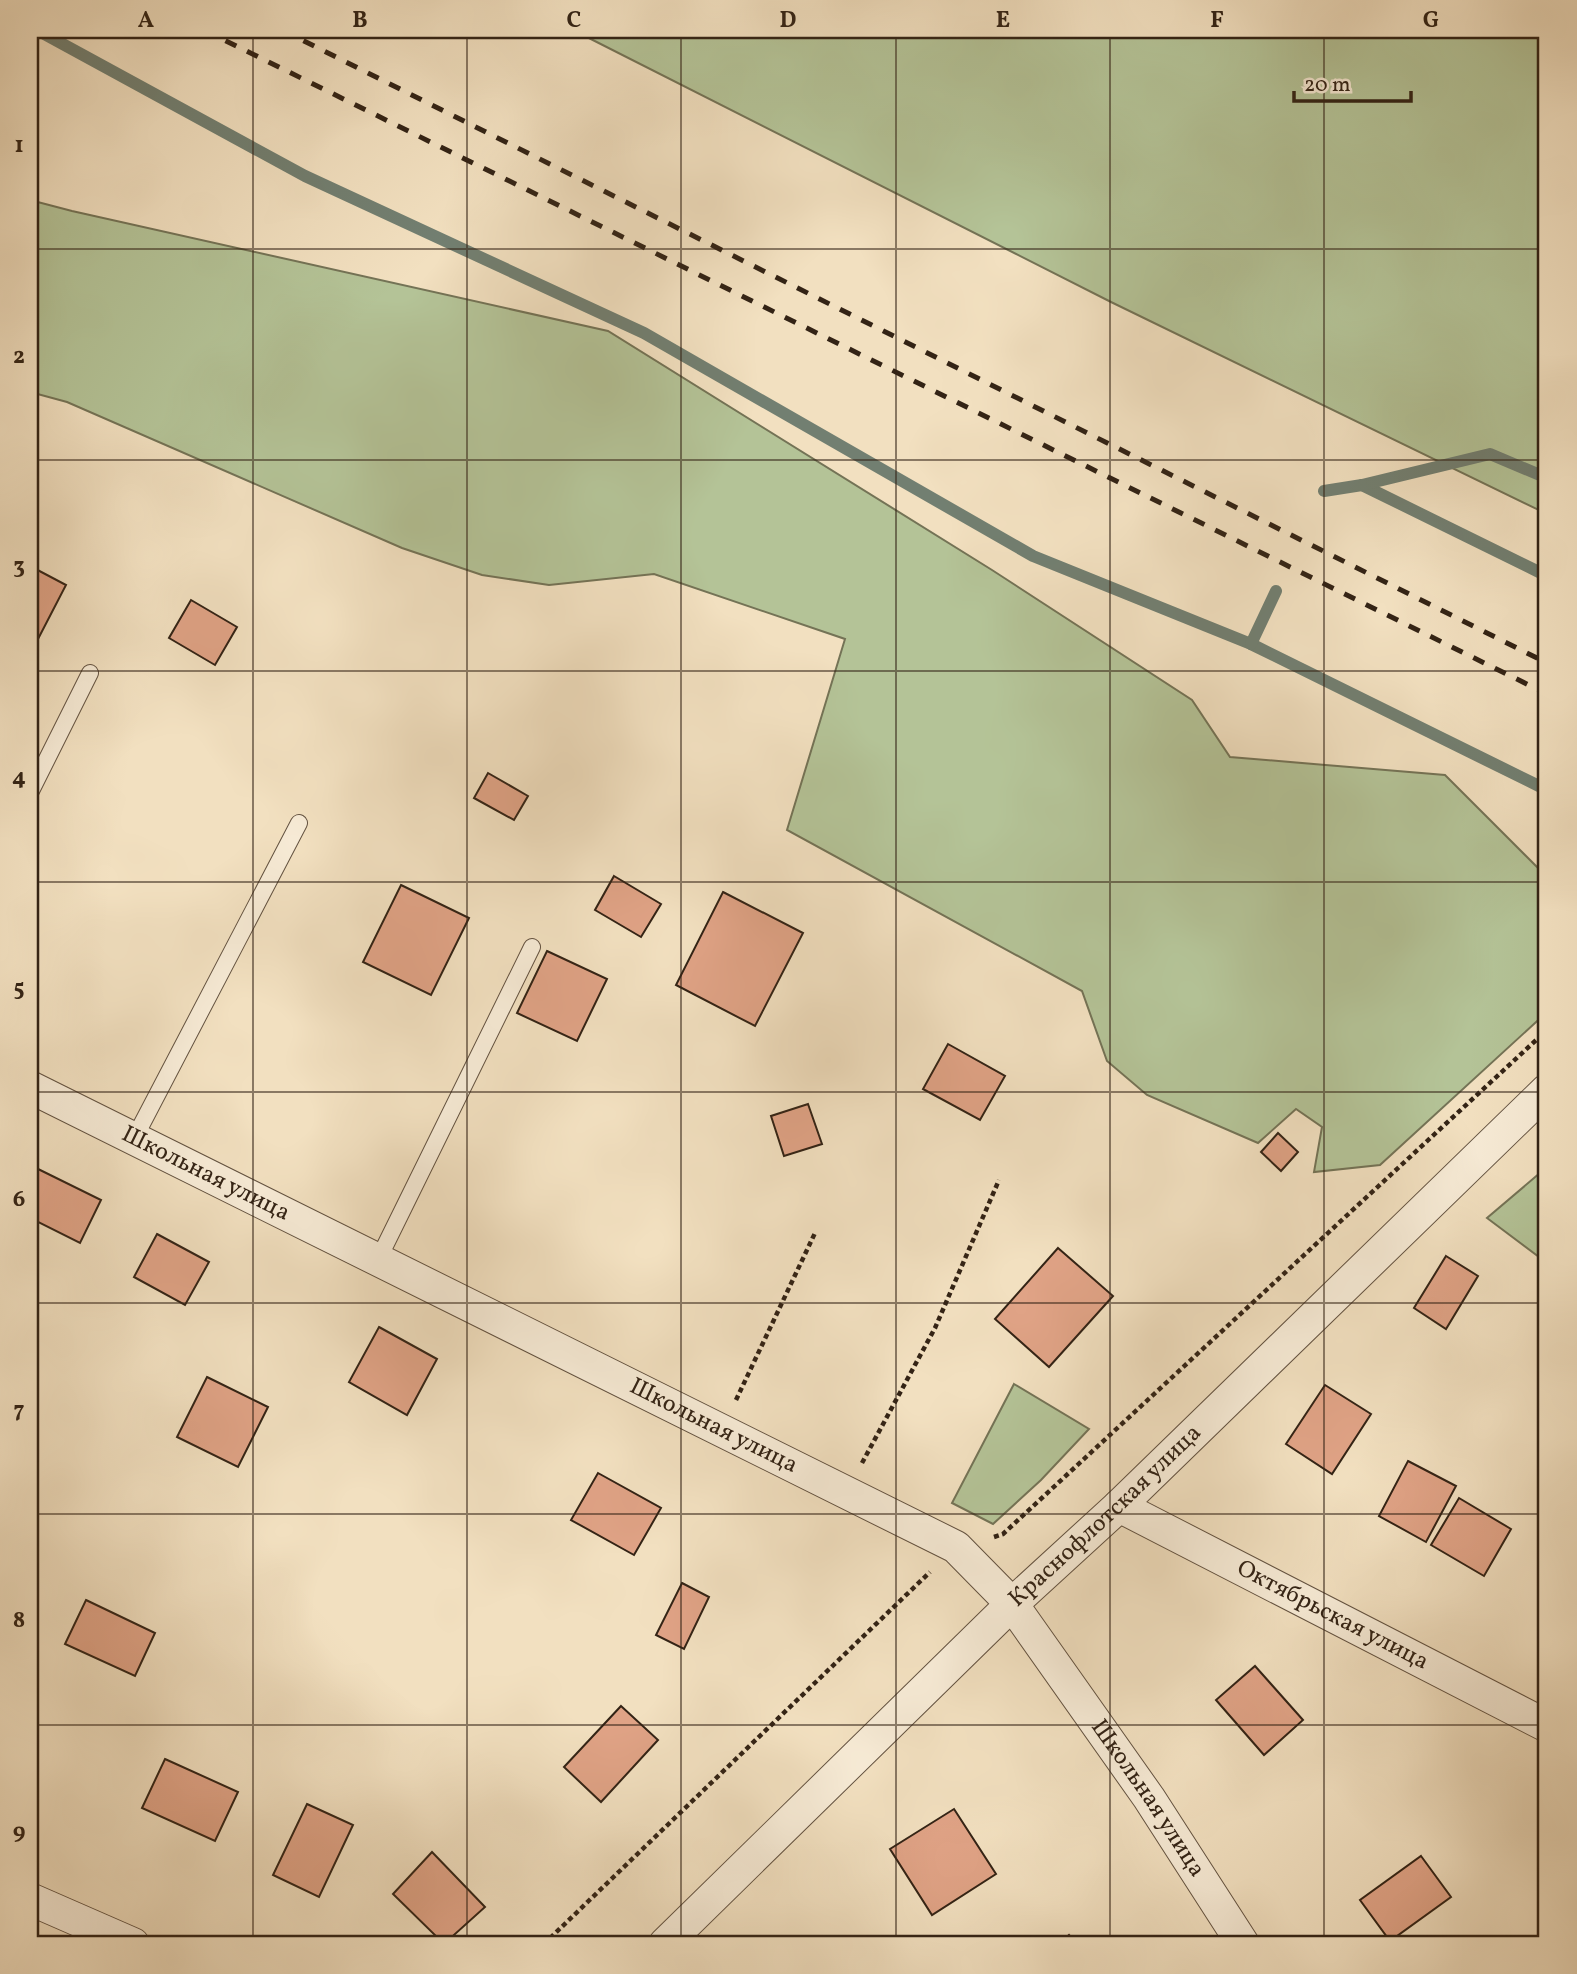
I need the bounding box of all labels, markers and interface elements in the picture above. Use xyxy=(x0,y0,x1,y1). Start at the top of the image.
text: A xyxy=(138,5,154,37)
text: B xyxy=(352,5,368,37)
text: C xyxy=(567,5,581,37)
text: D xyxy=(780,5,797,37)
text: E xyxy=(996,5,1010,37)
text: F xyxy=(1210,5,1224,37)
text: G xyxy=(1423,5,1439,37)
scale bar xyxy=(1294,60,1411,104)
text: 20 m xyxy=(1304,71,1350,100)
text: 1 xyxy=(14,130,24,162)
text: 2 xyxy=(13,341,25,373)
text: 3 xyxy=(13,551,25,583)
text: 4 xyxy=(12,762,26,794)
text: 5 xyxy=(13,973,25,1005)
street label: Школьная улица xyxy=(115,1118,296,1230)
text: 6 xyxy=(13,1184,25,1216)
street label: Школьная улица xyxy=(623,1370,803,1483)
text: 7 xyxy=(14,1395,25,1427)
street label: Краснофлотская улица xyxy=(1002,1417,1210,1616)
street label: Октябрьская улица xyxy=(1230,1552,1434,1679)
text: 8 xyxy=(13,1605,25,1637)
street label: Школьная улица xyxy=(1082,1713,1213,1884)
text: 9 xyxy=(13,1816,25,1848)

